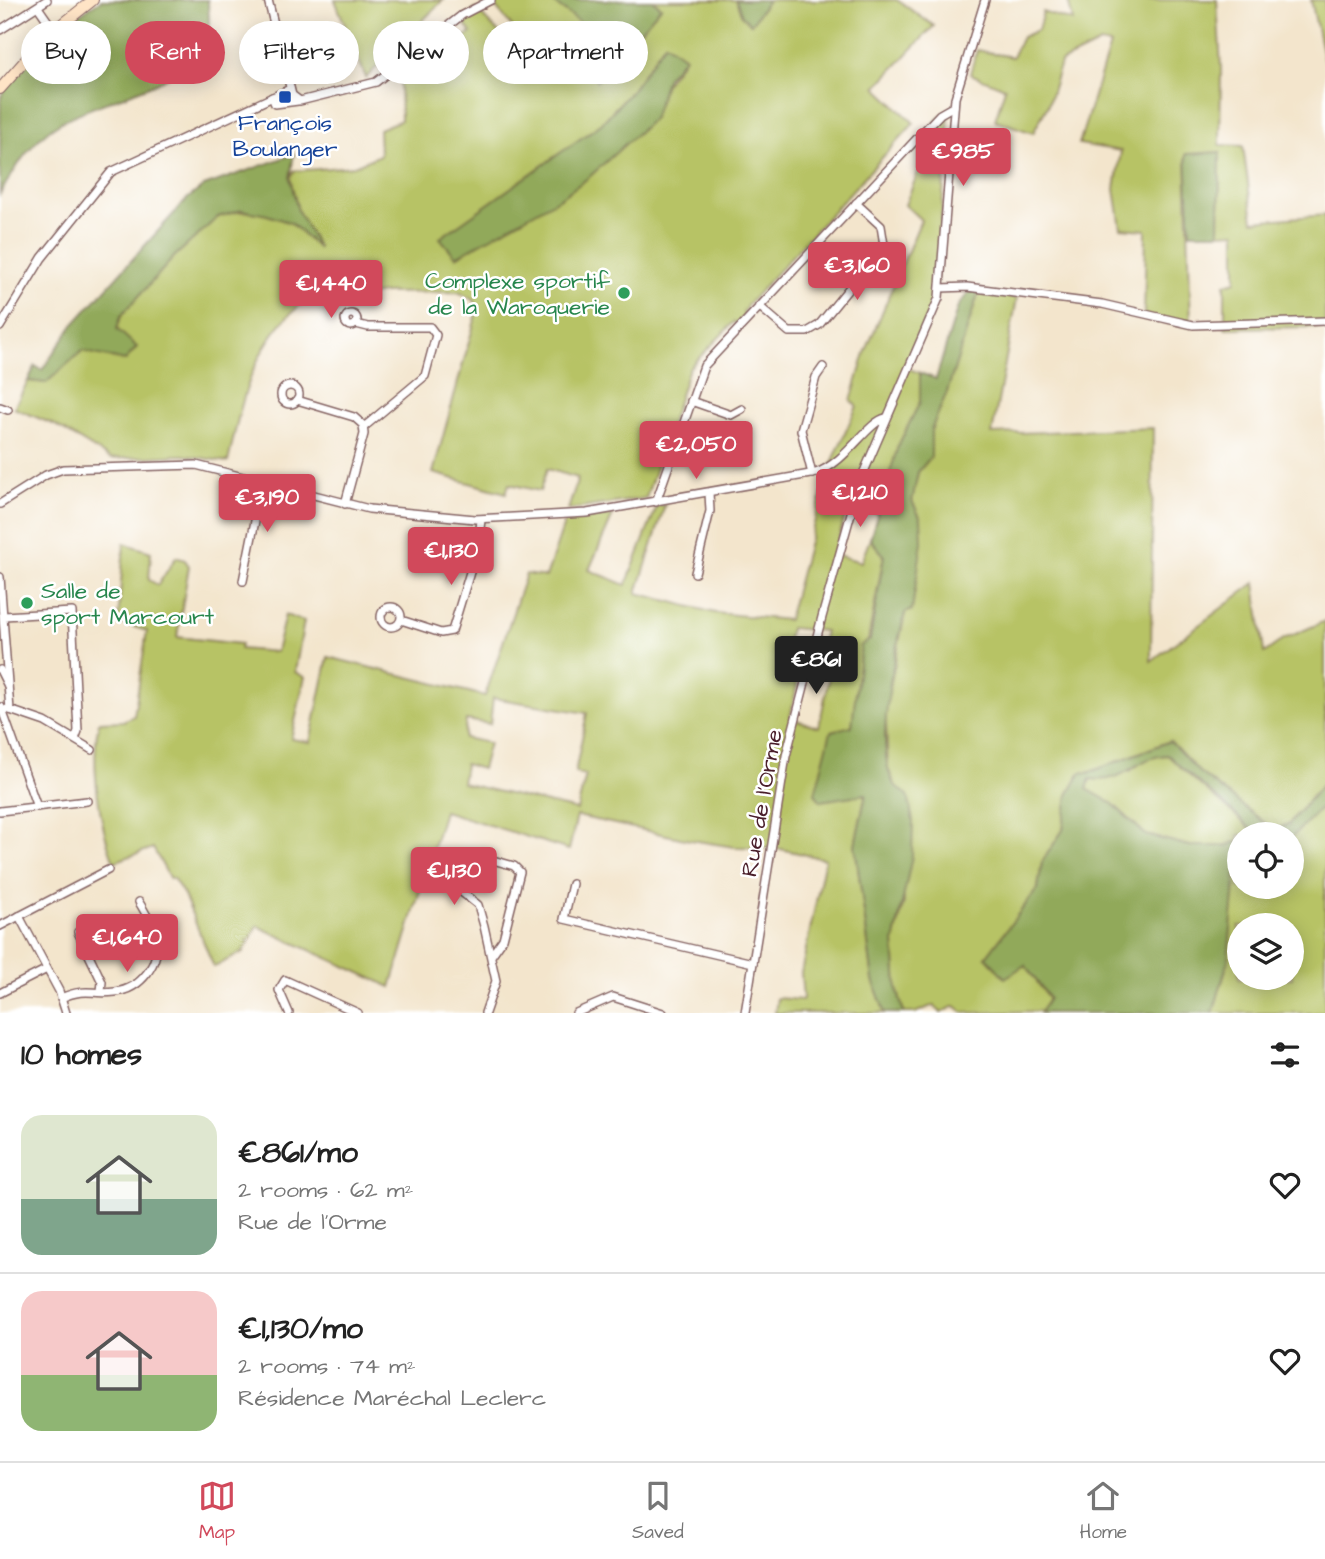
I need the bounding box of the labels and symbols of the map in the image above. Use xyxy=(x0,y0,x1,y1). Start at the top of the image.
marker: François Boulanger xyxy=(277,89,293,105)
place label: François Boulanger xyxy=(233,107,338,166)
pin: €985 xyxy=(922,128,1004,188)
pin: €3,160 xyxy=(800,243,914,302)
pin: €1,440 xyxy=(274,260,388,320)
place label: Complexe sportif de la Waroquerie xyxy=(425,265,610,323)
marker: Complexe sportif de la Waroquerie xyxy=(616,285,632,301)
pin: €2,050 xyxy=(639,421,753,481)
pin: €1,210 xyxy=(803,470,917,529)
pin: €3,190 xyxy=(210,475,324,534)
pin: €1,130 xyxy=(394,528,508,587)
place label: Salle de sport Marcourt xyxy=(41,575,215,633)
marker: Salle de sport Marcourt xyxy=(19,595,35,611)
pin: €861 xyxy=(775,636,857,696)
street label: Rue de l'Orme xyxy=(733,727,791,879)
pin: €1,130 xyxy=(397,848,511,907)
pin: €1,640 xyxy=(70,914,184,974)

